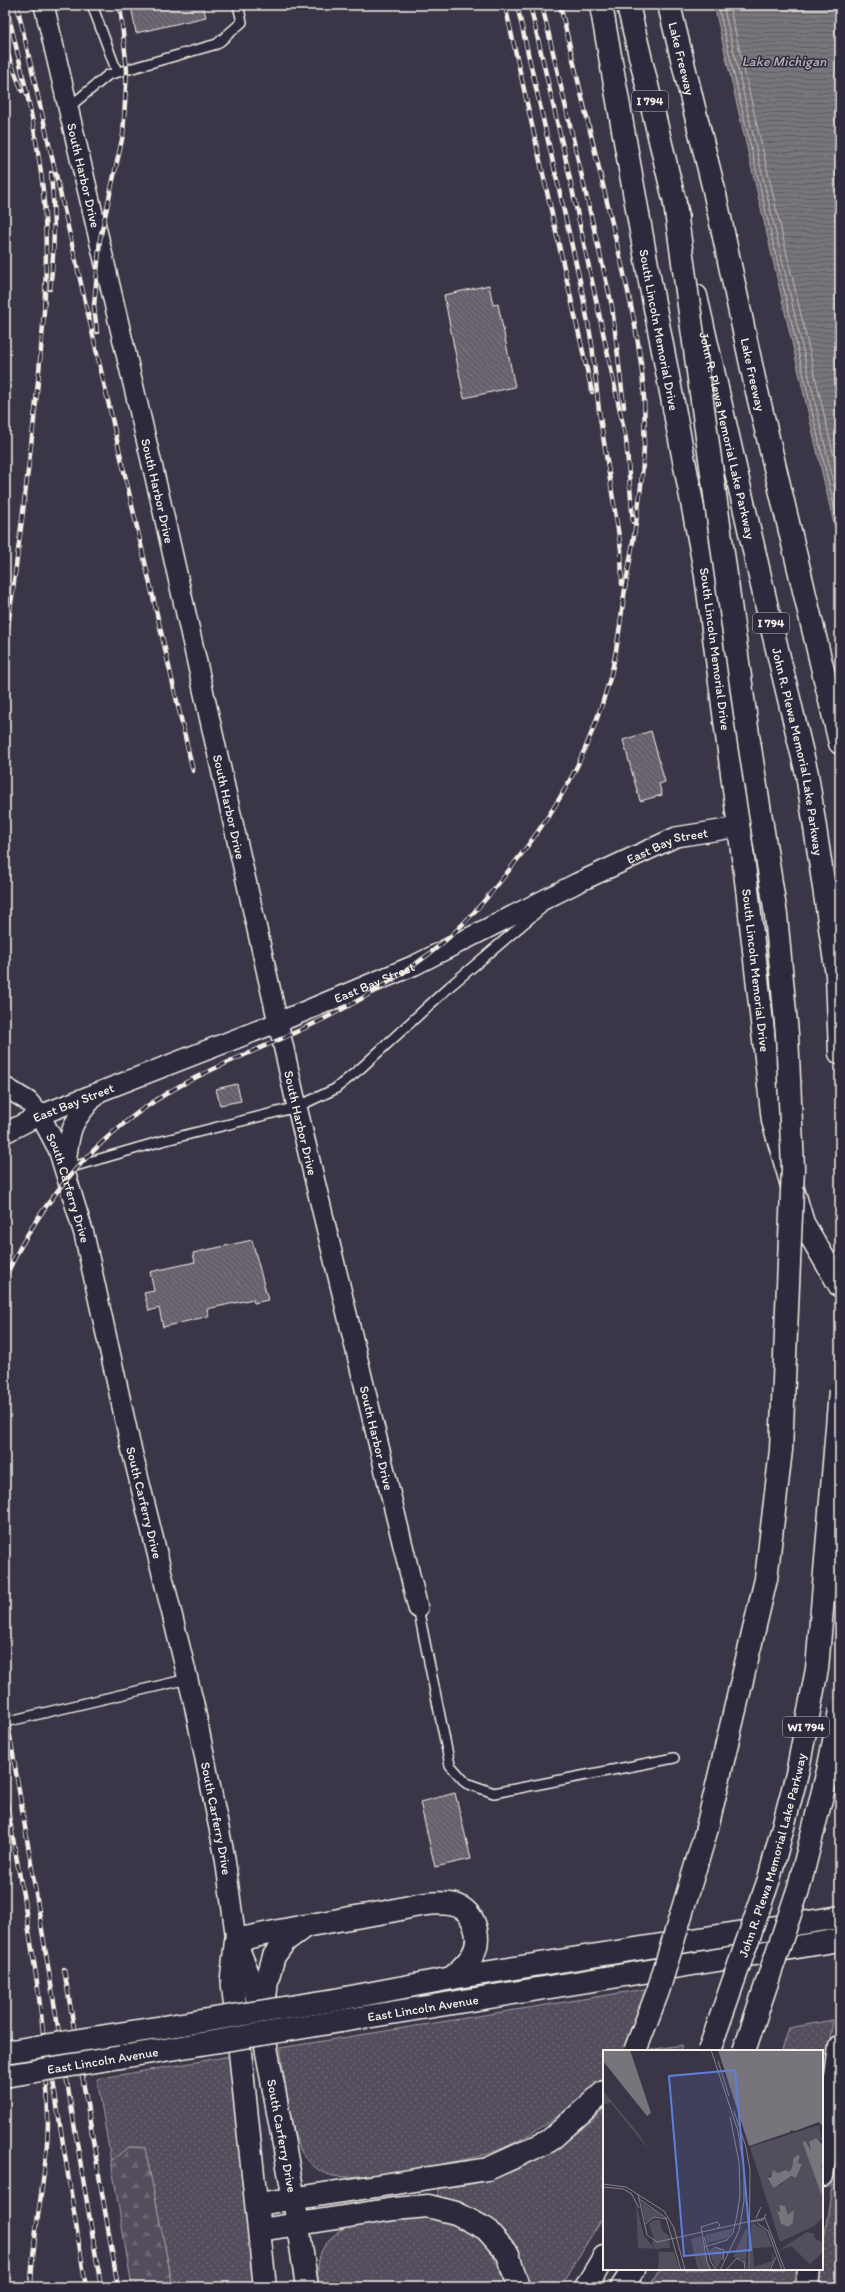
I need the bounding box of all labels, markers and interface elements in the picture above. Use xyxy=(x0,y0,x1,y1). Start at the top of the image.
street label: Lake Freeway xyxy=(665,20,698,97)
water label: Lake Michigan xyxy=(741,53,827,70)
road number: I 794 xyxy=(632,91,668,111)
street label: South Harbor Drive xyxy=(64,122,103,229)
street label: South Lincoln Memorial Drive xyxy=(636,248,681,412)
street label: John R. Plewa Memorial Lake Parkway xyxy=(696,330,758,541)
street label: Lake Freeway xyxy=(738,336,768,413)
street label: South Harbor Drive xyxy=(138,437,177,545)
street label: South Lincoln Memorial Drive xyxy=(697,566,733,731)
road number: I 794 xyxy=(753,613,789,633)
street label: John R. Plewa Memorial Lake Parkway xyxy=(769,646,826,857)
street label: South Harbor Drive xyxy=(210,753,248,861)
street label: East Bay Street xyxy=(624,825,709,867)
street label: South Lincoln Memorial Drive xyxy=(739,888,772,1053)
street label: East Bay Street xyxy=(332,959,417,1006)
street label: South Harbor Drive xyxy=(281,1069,320,1177)
street label: East Bay Street xyxy=(30,1080,116,1125)
street label: South Carferry Drive xyxy=(43,1130,93,1244)
street label: South Harbor Drive xyxy=(357,1384,396,1492)
street label: South Carferry Drive xyxy=(123,1445,165,1560)
road number: WI 794 xyxy=(783,1717,829,1737)
street label: John R. Plewa Memorial Lake Parkway xyxy=(735,1752,809,1959)
street label: South Carferry Drive xyxy=(198,1761,234,1876)
street label: East Lincoln Avenue xyxy=(366,1992,480,2025)
street label: East Lincoln Avenue xyxy=(46,2044,159,2077)
inset map xyxy=(603,2050,823,2270)
street label: South Carferry Drive xyxy=(264,2078,300,2194)

